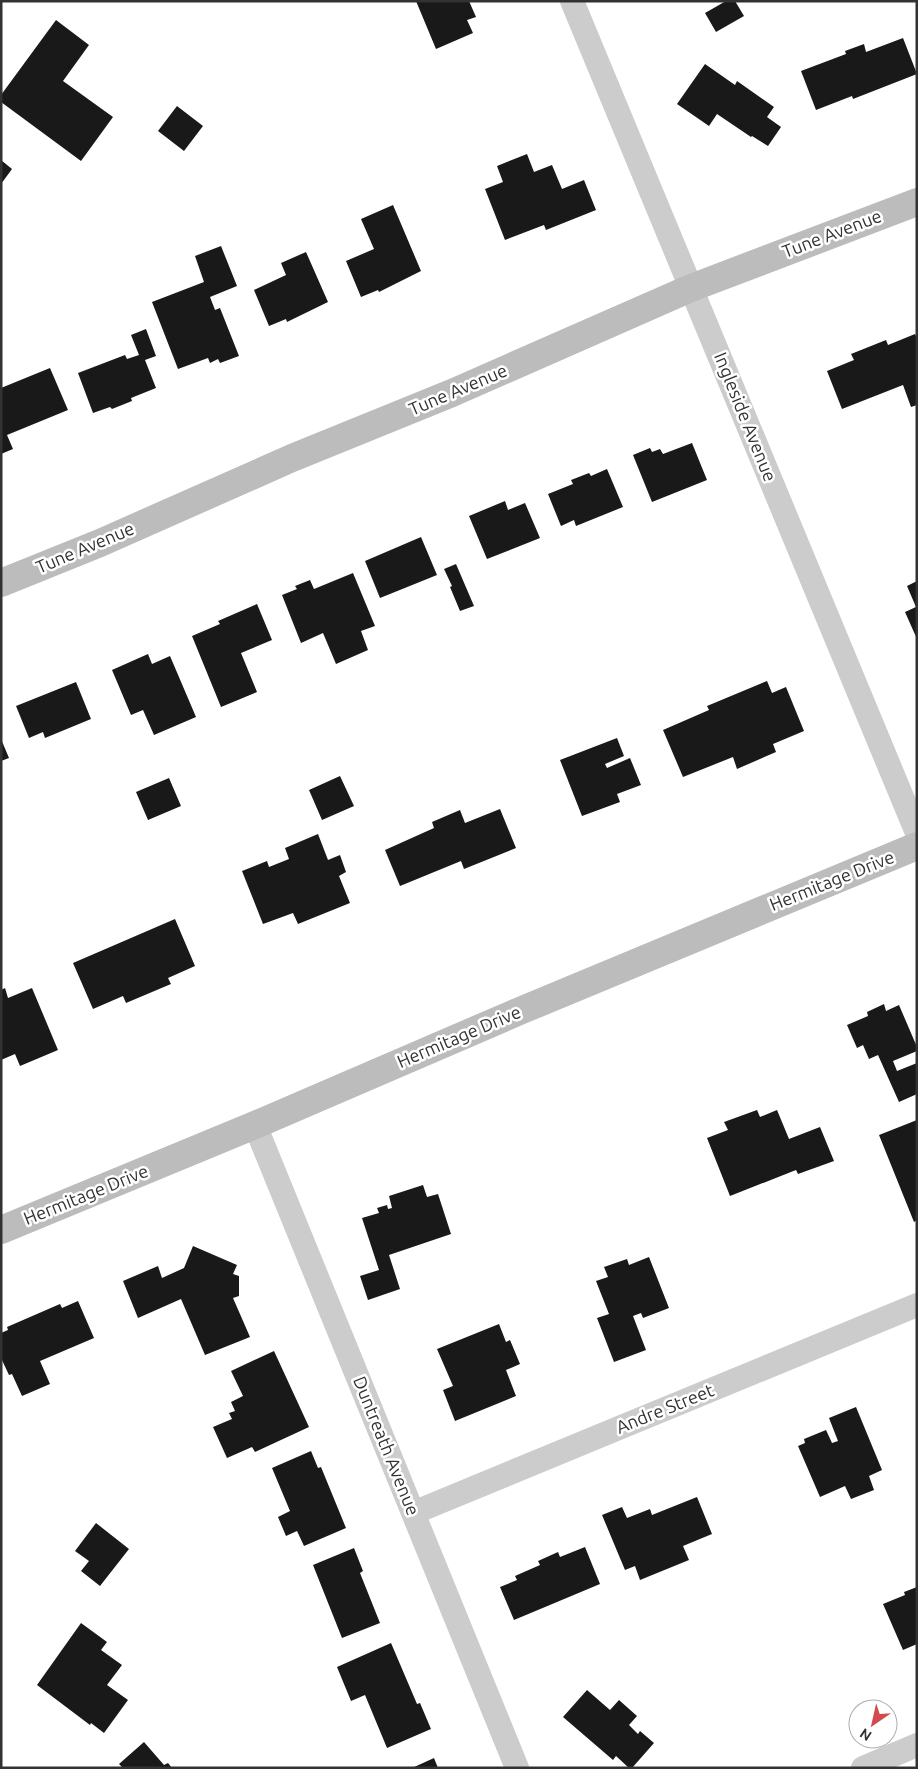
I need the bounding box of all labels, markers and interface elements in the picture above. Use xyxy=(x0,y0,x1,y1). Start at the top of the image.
street label: Tune Avenue xyxy=(779,205,884,261)
street label: Ingleside Avenue xyxy=(711,349,781,484)
street label: Tune Avenue xyxy=(405,359,510,419)
street label: Tune Avenue xyxy=(32,517,137,577)
street label: Hermitage Drive xyxy=(766,846,897,914)
street label: Hermitage Drive xyxy=(394,1001,523,1071)
street label: Hermitage Drive xyxy=(20,1160,151,1228)
street label: Duntreath Avenue xyxy=(350,1373,424,1518)
street label: Andre Street xyxy=(613,1379,716,1437)
north arrow xyxy=(848,1699,898,1749)
text: N xyxy=(857,1725,875,1744)

